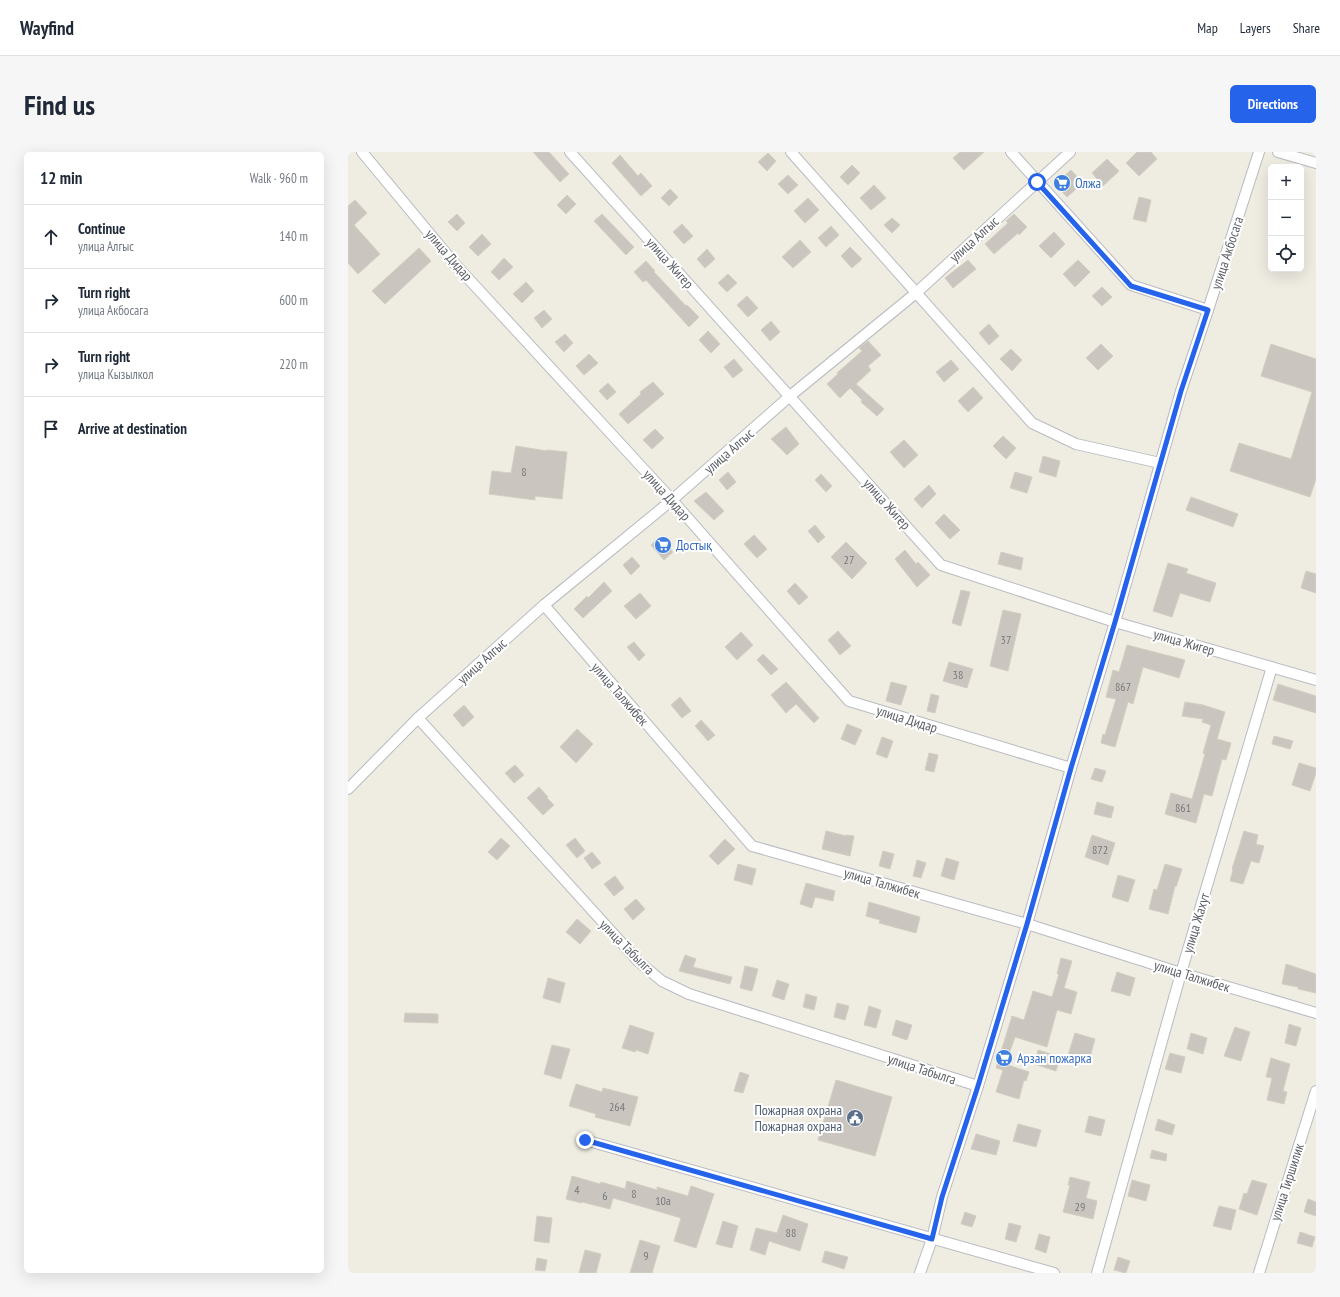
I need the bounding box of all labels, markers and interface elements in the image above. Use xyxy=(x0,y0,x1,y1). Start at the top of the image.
text: Wayfind xyxy=(20,16,74,40)
text: Map xyxy=(1197,19,1218,37)
text: Layers xyxy=(1240,19,1271,37)
text: Share xyxy=(1293,19,1320,37)
button: Directions xyxy=(1230,85,1316,123)
text: Find us xyxy=(24,86,95,123)
map controls xyxy=(1268,164,1304,272)
button: + xyxy=(1268,164,1304,200)
text: 12 min xyxy=(40,167,82,189)
text: Walk · 960 m xyxy=(250,170,308,187)
route start xyxy=(1028,173,1046,191)
supermarket icon: Олжа xyxy=(1052,173,1072,193)
place label: Олжа xyxy=(1075,174,1101,192)
button: − xyxy=(1268,200,1304,236)
street label: улица Алгыс xyxy=(946,212,1002,266)
street label: улица Акбосага xyxy=(1207,214,1247,292)
text: Continue xyxy=(78,219,125,238)
street label: улица Дидар xyxy=(422,225,476,285)
icon: ahead xyxy=(40,226,62,248)
text: 140 m xyxy=(279,228,308,245)
street label: улица Жигер xyxy=(642,234,698,292)
button: locate xyxy=(1268,236,1304,272)
text: улица Алгыс xyxy=(78,238,134,255)
text: Turn right xyxy=(78,283,130,302)
icon: right xyxy=(40,290,62,312)
text: 600 m xyxy=(279,292,308,309)
text: улица Акбосага xyxy=(78,302,148,319)
text: Turn right xyxy=(78,347,130,366)
icon: right xyxy=(40,354,62,376)
text: 220 m xyxy=(279,356,308,373)
text: улица Кызылкол xyxy=(78,366,154,383)
icon: arrive xyxy=(40,418,62,440)
text: Arrive at destination xyxy=(78,419,187,438)
street label: улица Алгыс xyxy=(700,424,758,478)
house number: 8 xyxy=(521,464,527,479)
street label: улица Дидар xyxy=(639,466,695,524)
street label: улица Жигер xyxy=(859,475,915,533)
supermarket icon: Достық xyxy=(653,535,673,555)
place label: Достық xyxy=(676,536,712,554)
house number: 27 xyxy=(844,552,854,567)
street label: улица Жигер xyxy=(1151,625,1217,659)
house number: 37 xyxy=(1001,632,1011,647)
street label: улица Алгыс xyxy=(454,634,510,688)
street label: улица Талжибек xyxy=(587,658,653,730)
house number: 38 xyxy=(953,667,963,682)
house number: 867 xyxy=(1115,679,1131,694)
street label: улица Дидар xyxy=(874,701,940,737)
house number: 861 xyxy=(1175,800,1191,815)
house number: 872 xyxy=(1092,842,1108,857)
street label: улица Талжибек xyxy=(842,864,923,903)
street label: улица Жахут xyxy=(1178,890,1214,955)
street label: улица Табылга xyxy=(596,916,658,978)
street label: улица Талжибек xyxy=(1152,956,1233,996)
supermarket icon: Арзан пожарка xyxy=(994,1048,1014,1068)
street label: улица Табылга xyxy=(885,1049,959,1089)
place label: Арзан пожарка xyxy=(1017,1049,1092,1067)
house number: 264 xyxy=(609,1099,626,1114)
place label: Пожарная охрана Пожарная охрана xyxy=(754,1101,842,1135)
public building icon: Пожарная охрана Пожарная охрана xyxy=(845,1108,865,1128)
route end xyxy=(576,1131,594,1149)
street label: улица Тиршилик xyxy=(1266,1140,1308,1223)
house number: 4 xyxy=(574,1182,580,1197)
house number: 8 xyxy=(631,1186,637,1201)
house number: 6 xyxy=(602,1188,608,1203)
house number: 10а xyxy=(655,1193,671,1208)
house number: 29 xyxy=(1075,1199,1085,1214)
house number: 88 xyxy=(786,1225,796,1240)
house number: 9 xyxy=(643,1248,649,1263)

